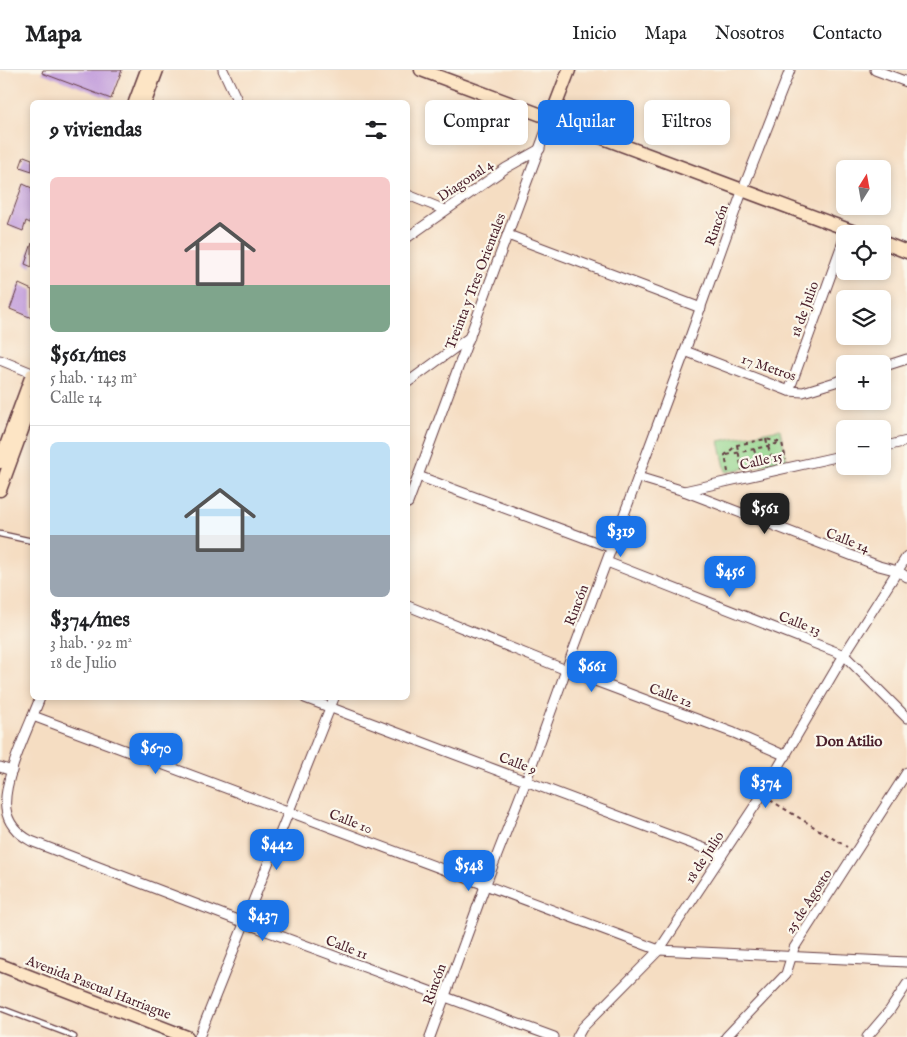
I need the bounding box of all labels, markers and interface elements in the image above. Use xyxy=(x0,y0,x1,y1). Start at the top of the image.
text: Mapa xyxy=(25,19,81,50)
text: Inicio xyxy=(572,23,617,46)
text: Mapa xyxy=(645,23,687,46)
text: Nosotros xyxy=(715,23,784,46)
text: Contacto xyxy=(812,23,882,46)
chip: Comprar xyxy=(425,100,528,145)
chip: Alquilar xyxy=(538,100,634,145)
chip: Filtros xyxy=(644,100,730,145)
icon: filters xyxy=(362,116,390,144)
text: 9 viviendas xyxy=(50,117,142,144)
street label: Diagonal 4 xyxy=(434,156,497,206)
north arrow xyxy=(836,160,891,215)
map controls xyxy=(836,160,891,475)
street label: Rincón xyxy=(701,202,733,249)
icon: home xyxy=(175,209,265,299)
street label: Treinta y Tres Orientales xyxy=(442,211,510,352)
button: locate xyxy=(836,225,891,280)
street label: 18 de Julio xyxy=(787,278,824,340)
button: layers xyxy=(836,290,891,345)
text: $561/mes xyxy=(50,342,126,369)
street label: 17 Metros xyxy=(739,350,798,386)
button: + xyxy=(836,355,891,410)
text: 5 hab. · 143 m² xyxy=(50,369,137,389)
text: Calle 14 xyxy=(50,389,102,409)
button: − xyxy=(836,420,891,475)
street label: Calle 15 xyxy=(738,447,784,475)
icon: home xyxy=(175,475,265,565)
pin: $561 xyxy=(735,492,795,535)
text: $561 xyxy=(751,499,779,519)
pin: $319 xyxy=(591,516,651,558)
text: $319 xyxy=(607,522,635,542)
street label: Calle 14 xyxy=(823,524,872,557)
pin: $456 xyxy=(700,556,760,598)
text: $456 xyxy=(715,562,745,582)
street label: Rincón xyxy=(561,582,593,629)
text: $374/mes xyxy=(50,607,130,634)
street label: Calle 13 xyxy=(776,608,823,640)
text: 3 hab. · 92 m² xyxy=(50,634,132,654)
pin: $661 xyxy=(562,650,622,693)
text: 18 de Julio xyxy=(50,654,117,674)
text: $661 xyxy=(578,657,606,677)
street label: Calle 12 xyxy=(646,680,695,712)
pin: $670 xyxy=(126,732,186,775)
district label: Don Atilio xyxy=(816,732,882,751)
text: $670 xyxy=(141,739,171,759)
street label: Calle 9 xyxy=(496,748,539,779)
pin: $374 xyxy=(736,766,796,809)
text: $374 xyxy=(751,773,781,793)
street label: Calle 10 xyxy=(326,805,375,838)
pin: $442 xyxy=(247,828,307,871)
street label: 18 de Julio xyxy=(681,828,729,887)
text: $442 xyxy=(261,835,293,855)
pin: $548 xyxy=(439,850,499,892)
text: $548 xyxy=(455,856,483,876)
street label: 25 de Agosto xyxy=(781,865,837,937)
pin: $437 xyxy=(233,900,293,942)
text: $437 xyxy=(248,906,278,926)
street label: Calle 11 xyxy=(323,932,370,964)
street label: Avenida Pascual Harriague xyxy=(23,952,174,1024)
street label: Rincón xyxy=(419,961,451,1008)

